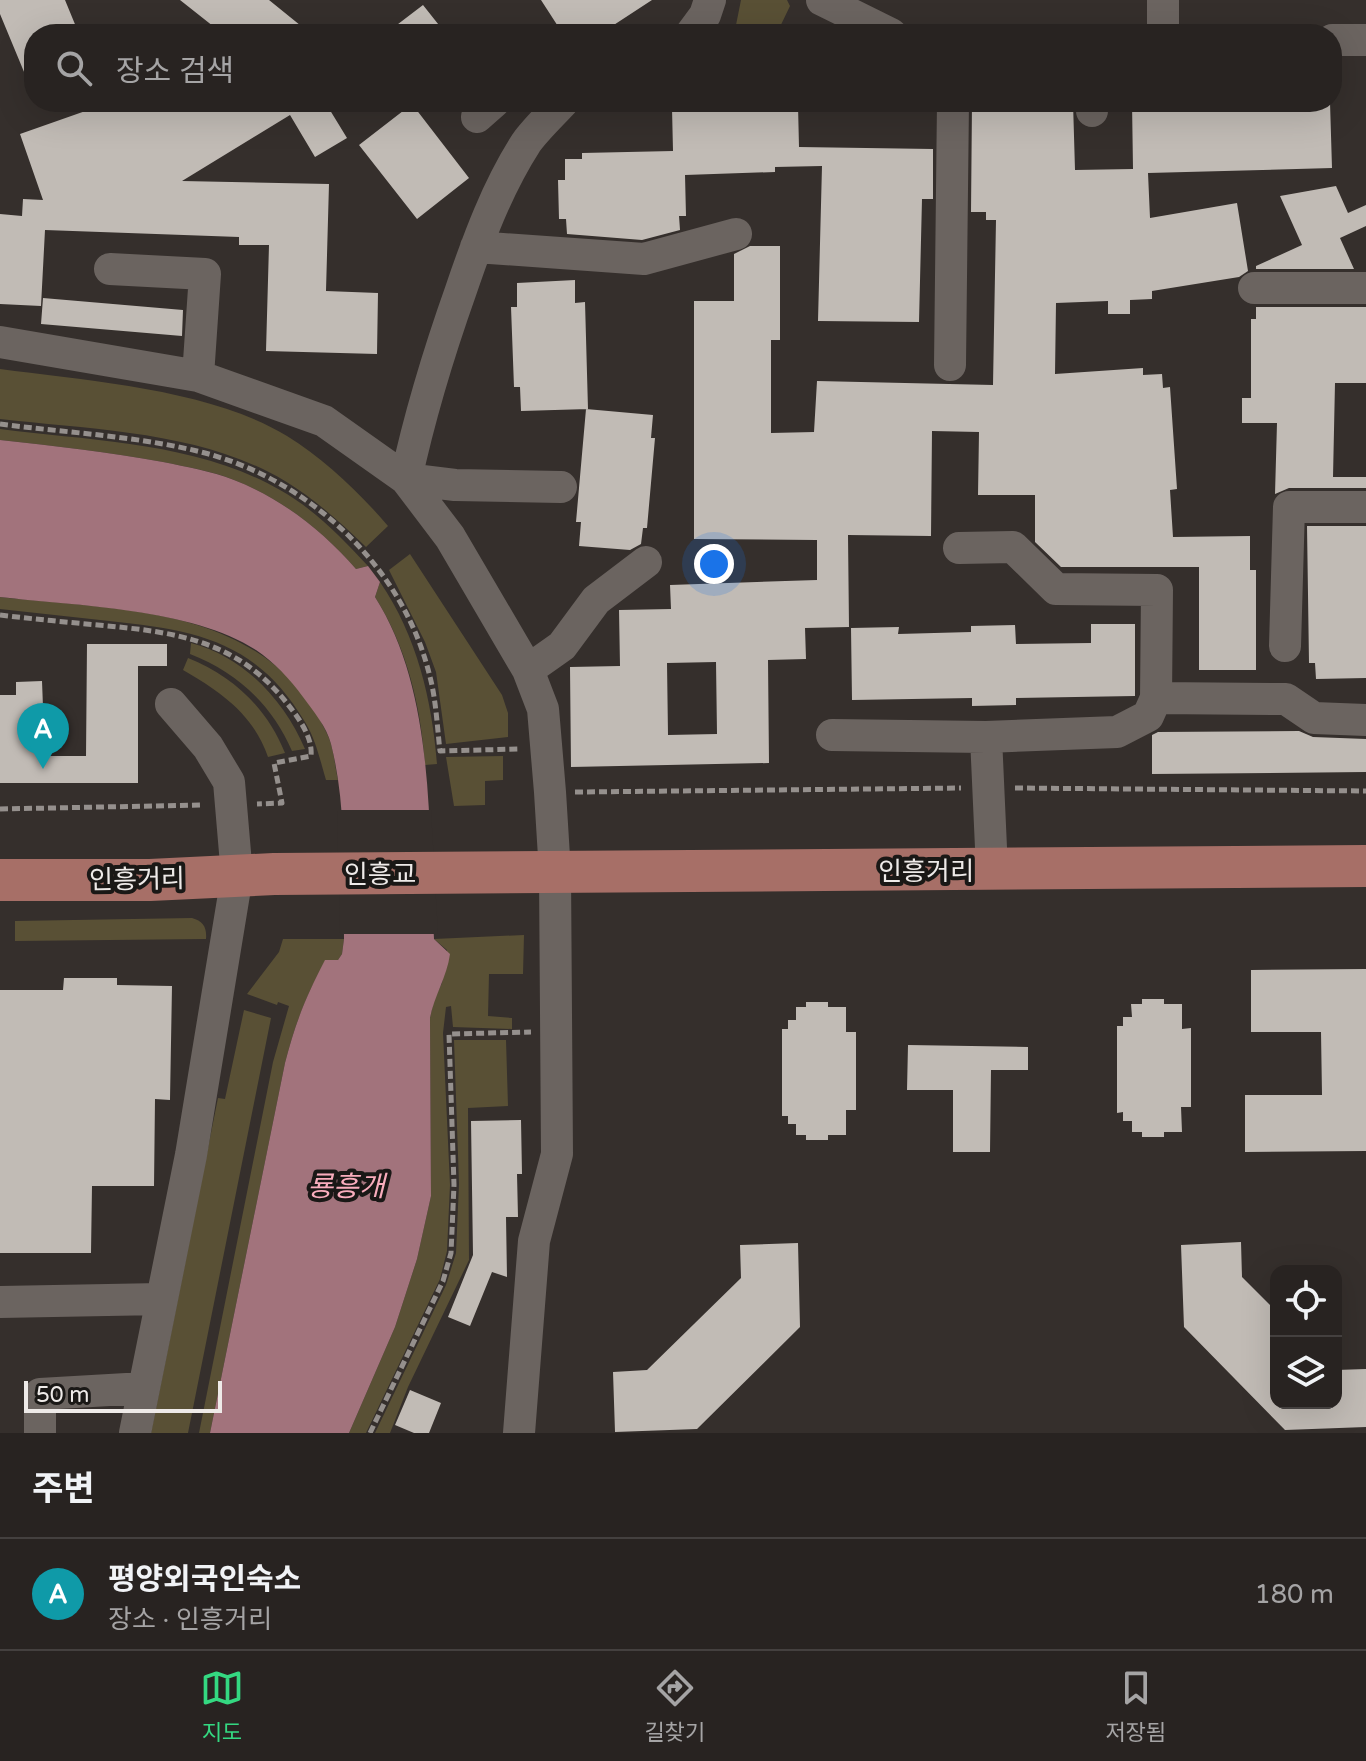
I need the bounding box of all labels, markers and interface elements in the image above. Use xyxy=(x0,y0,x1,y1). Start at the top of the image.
search box xyxy=(24,24,1342,112)
icon: search xyxy=(52,46,96,90)
text: 장소 검색 xyxy=(116,53,234,90)
your location xyxy=(694,544,734,584)
pin: A xyxy=(17,703,69,769)
street label: 인흥거리 xyxy=(878,856,974,887)
street label: 인흥교 xyxy=(344,859,416,890)
street label: 인흥거리 xyxy=(89,863,185,896)
water label: 룡흥개 xyxy=(307,1170,388,1204)
map controls xyxy=(1270,1265,1342,1409)
button: locate xyxy=(1270,1265,1342,1337)
button: layers xyxy=(1270,1337,1342,1409)
scale bar xyxy=(24,1377,222,1413)
text: 50 m xyxy=(36,1382,90,1408)
text: 주변 xyxy=(32,1469,95,1510)
text: 평양외국인숙소 xyxy=(108,1561,301,1598)
text: A xyxy=(48,1579,68,1610)
text: 180 m xyxy=(1254,1579,1334,1610)
text: 장소 · 인흥거리 xyxy=(108,1604,272,1635)
tab: 지도 xyxy=(200,1666,244,1746)
tab: 길찾기 xyxy=(644,1666,705,1746)
tab: 저장됨 xyxy=(1105,1666,1166,1746)

